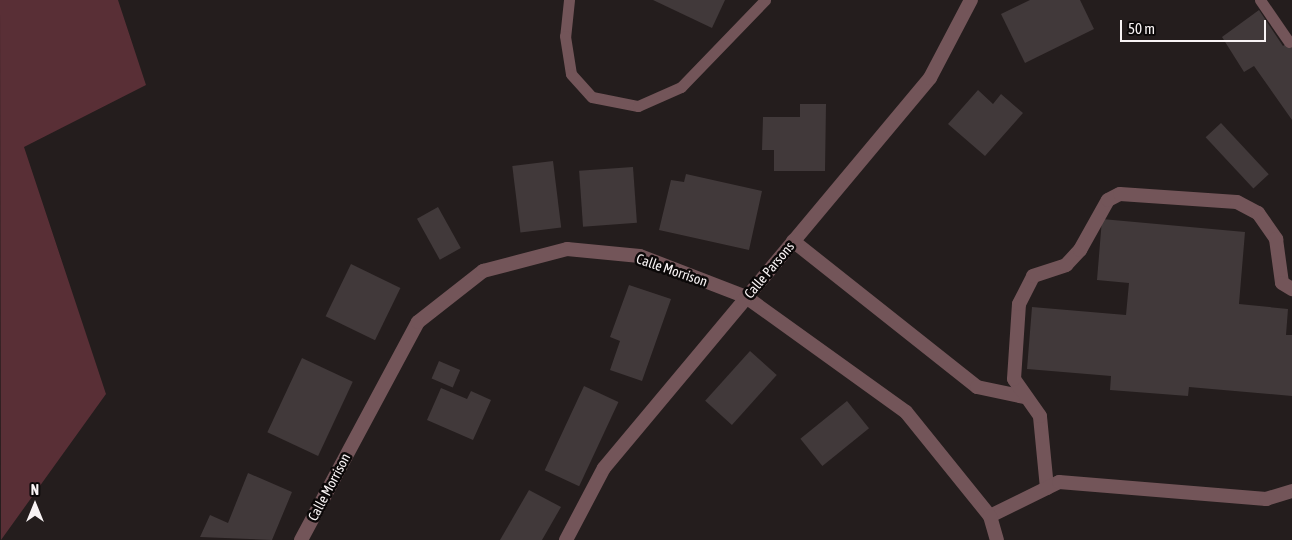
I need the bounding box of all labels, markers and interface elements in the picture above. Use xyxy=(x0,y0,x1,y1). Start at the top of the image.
scale bar xyxy=(1122,10,1268,42)
text: 50 m xyxy=(1128,20,1155,37)
street label: Calle Parsons xyxy=(740,238,798,302)
street label: Calle Morrison xyxy=(634,250,710,290)
street label: Calle Morrison xyxy=(304,450,354,524)
north arrow xyxy=(10,480,60,530)
text: N xyxy=(31,482,39,498)

